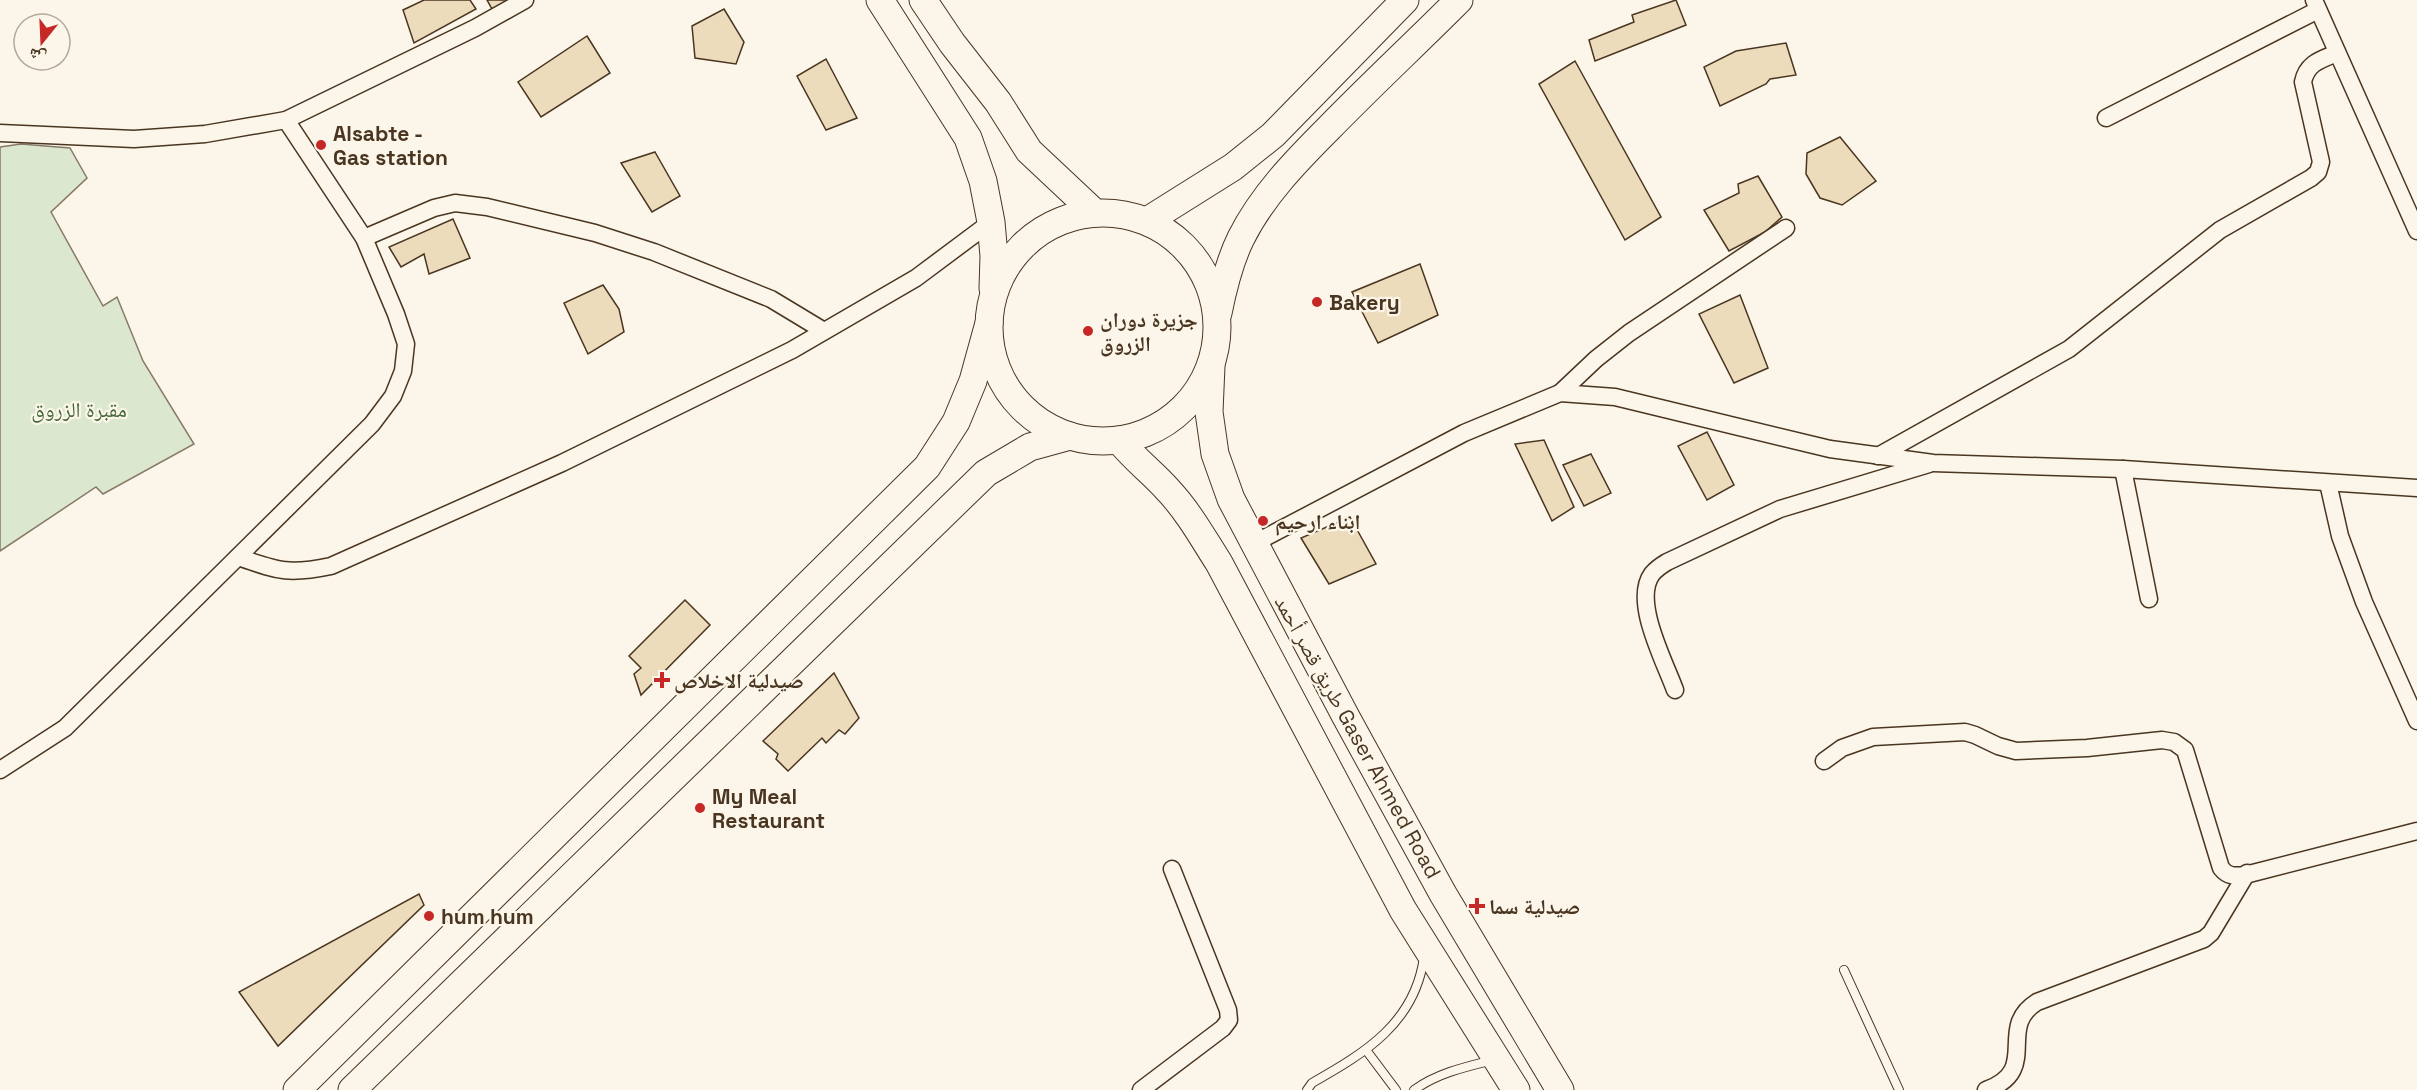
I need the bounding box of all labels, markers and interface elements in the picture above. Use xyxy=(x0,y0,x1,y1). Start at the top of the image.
north arrow xyxy=(12,12,72,72)
text: ش xyxy=(26,43,49,68)
place label: Alsabte - Gas station xyxy=(333,120,448,171)
marker: Alsabte - Gas station xyxy=(314,138,328,152)
place label: Bakery xyxy=(1329,289,1400,316)
marker: Bakery xyxy=(1310,295,1324,309)
place label: جزيرة دوران الزروق xyxy=(1100,306,1198,357)
marker: جزيرة دوران الزروق xyxy=(1081,324,1095,338)
park label: مقبرة الزروق xyxy=(31,396,127,423)
place label: ابناء ارحيم xyxy=(1275,508,1360,536)
marker: ابناء ارحيم xyxy=(1256,514,1270,528)
street label: طريق قصر أحمد Gaser Ahmed Road xyxy=(1269,591,1447,883)
place label: صيدلية الاخلاص xyxy=(674,667,804,694)
marker: صيدلية الاخلاص xyxy=(655,673,669,687)
place label: My Meal Restaurant xyxy=(712,783,825,834)
marker: My Meal Restaurant xyxy=(693,801,707,815)
place label: صيدلية سما xyxy=(1489,893,1580,920)
marker: صيدلية سما xyxy=(1470,899,1484,913)
place label: hum hum xyxy=(441,903,534,930)
marker: hum hum xyxy=(422,909,436,923)

